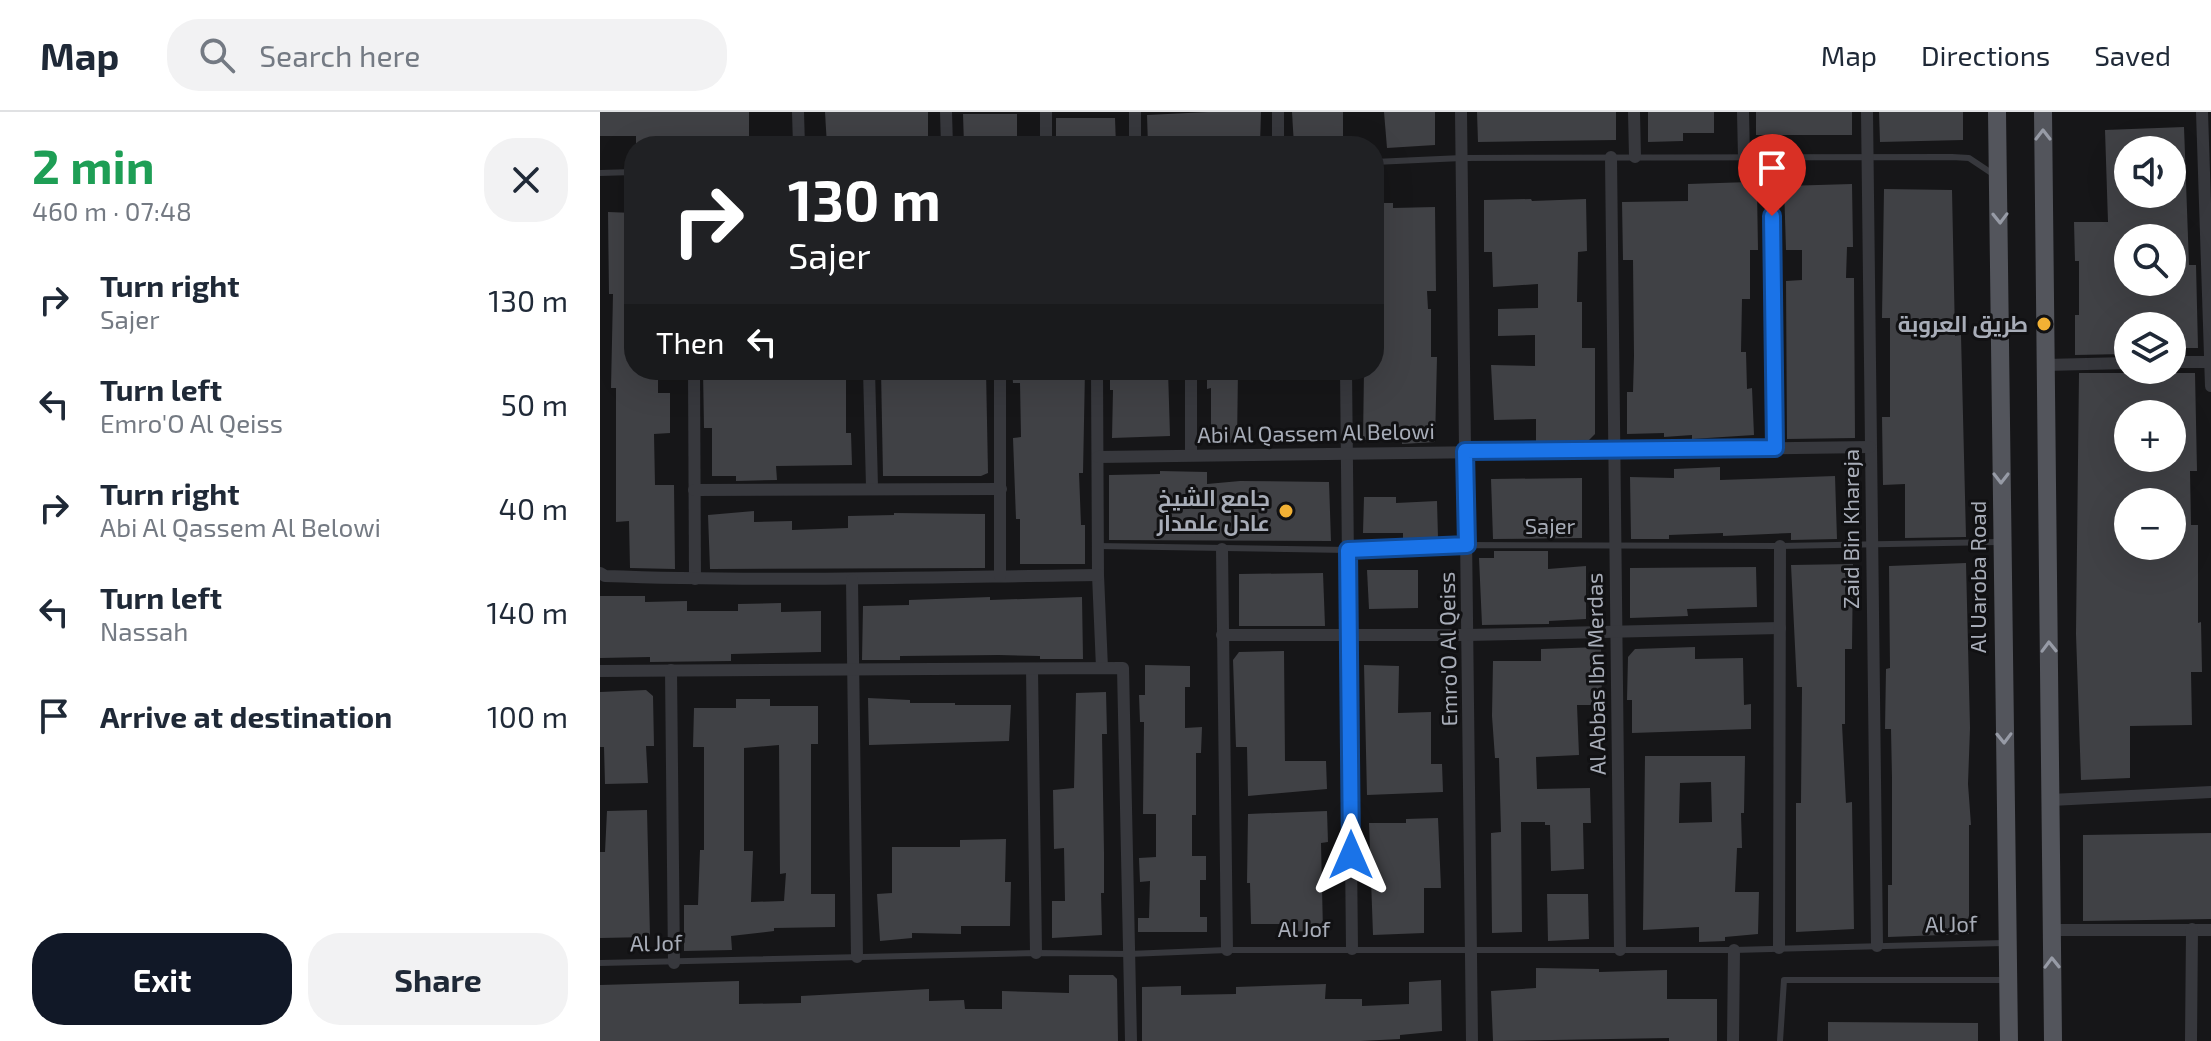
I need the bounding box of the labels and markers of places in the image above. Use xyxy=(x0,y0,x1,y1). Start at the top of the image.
pin xyxy=(1738,134,1806,216)
place label: طريق العروبة xyxy=(1898,310,2028,338)
marker: طريق العروبة xyxy=(2035,315,2053,333)
place label: جامع الشيخ عادل علمدار xyxy=(1156,484,1270,536)
marker: جامع الشيخ عادل علمدار xyxy=(1277,502,1295,520)

